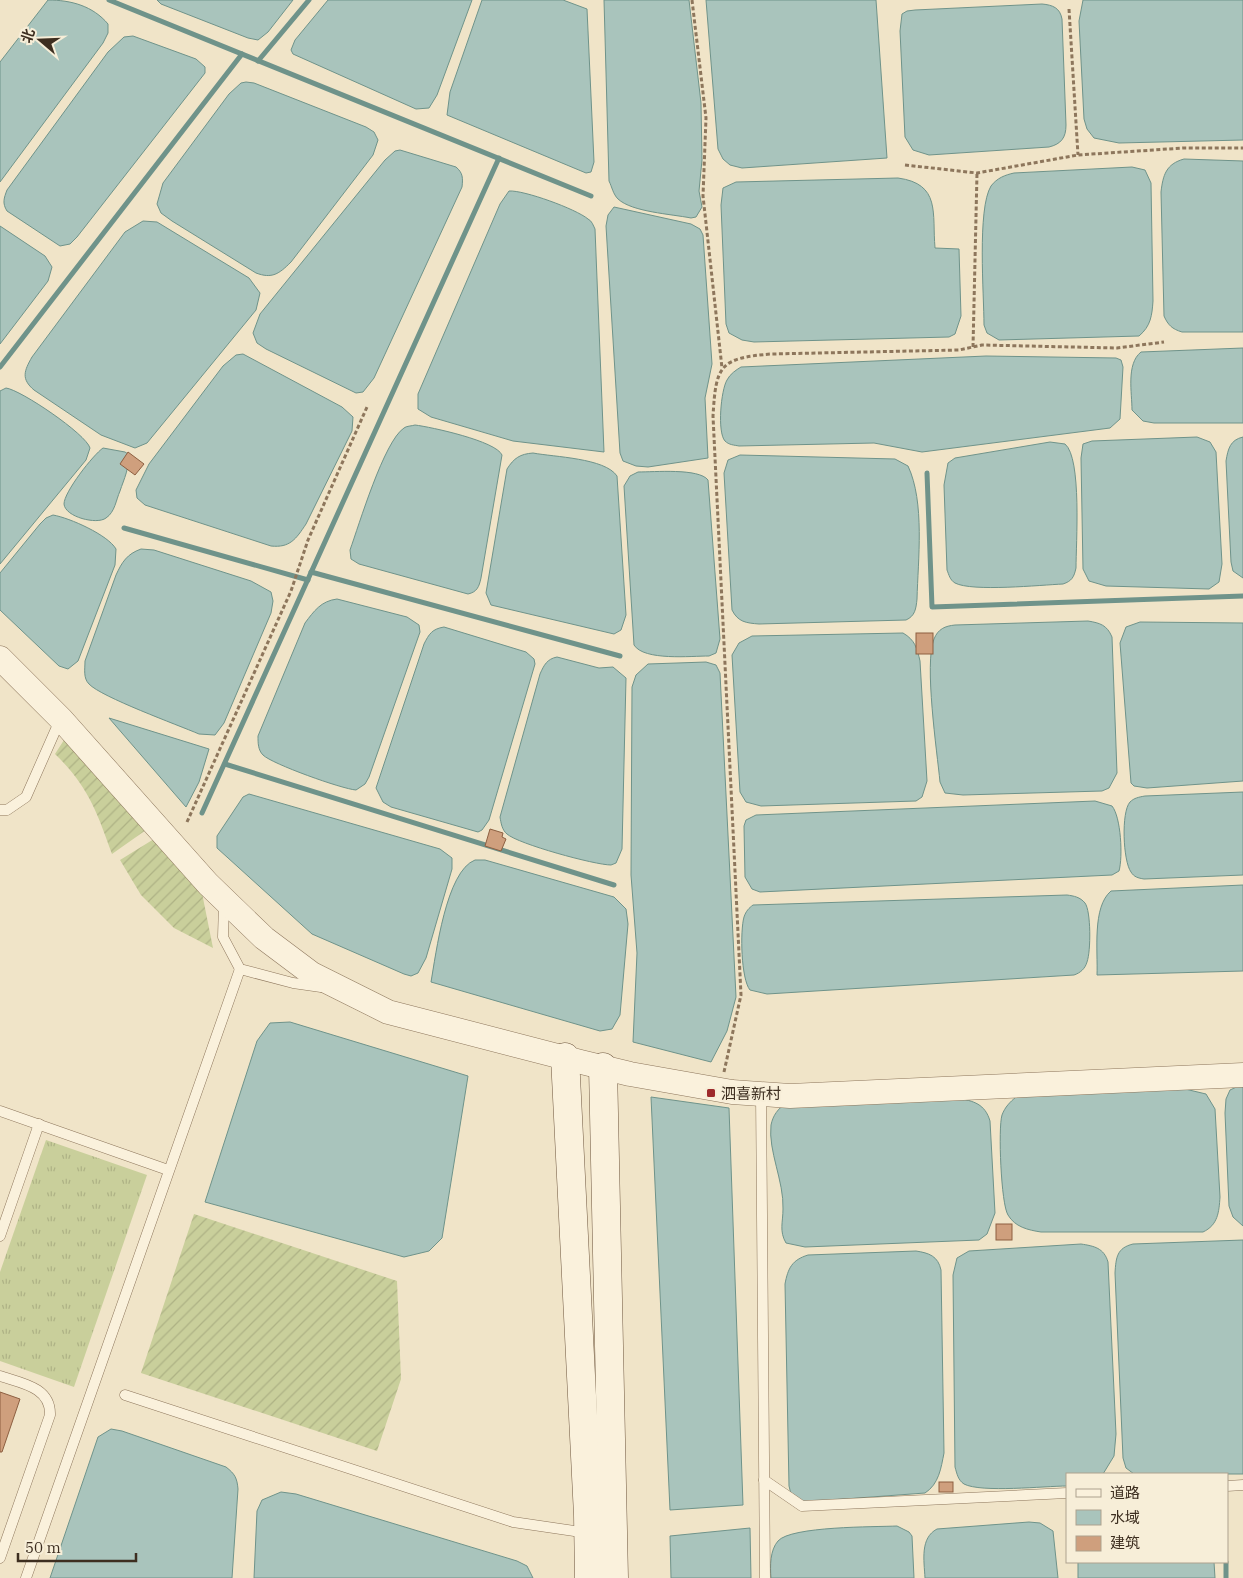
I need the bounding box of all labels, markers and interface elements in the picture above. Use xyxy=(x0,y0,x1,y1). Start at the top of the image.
north arrow xyxy=(15,15,65,65)
text: 北 xyxy=(17,26,38,45)
place label: 泗喜新村 xyxy=(721,1084,781,1103)
marker: 泗喜新村 xyxy=(705,1087,717,1099)
legend xyxy=(1066,1473,1228,1563)
text: 道路 xyxy=(1110,1483,1140,1502)
text: 水域 xyxy=(1110,1508,1140,1527)
scale bar xyxy=(18,1530,135,1562)
text: 建筑 xyxy=(1110,1533,1140,1552)
text: 50 m xyxy=(25,1538,61,1557)

